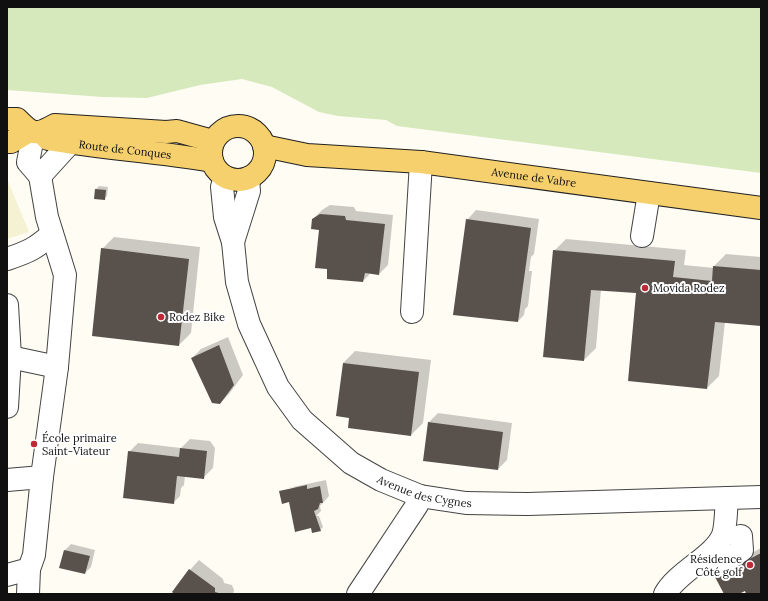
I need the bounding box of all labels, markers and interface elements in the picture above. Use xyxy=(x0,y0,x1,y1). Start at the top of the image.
street label: Route de Conques xyxy=(78,137,172,162)
street label: Avenue de Vabre xyxy=(490,164,577,190)
place label: Movida Rodez xyxy=(653,281,725,295)
marker: Movida Rodez xyxy=(640,283,650,293)
place label: Rodez Bike xyxy=(169,310,225,324)
marker: Rodez Bike xyxy=(156,312,166,322)
place label: École primaire Saint-Viateur xyxy=(42,431,117,458)
marker: École primaire Saint-Viateur xyxy=(29,439,39,449)
street label: Avenue des Cygnes xyxy=(374,472,472,510)
place label: Résidence Côté golf xyxy=(690,552,743,579)
marker: Résidence Côté golf xyxy=(745,560,755,570)

